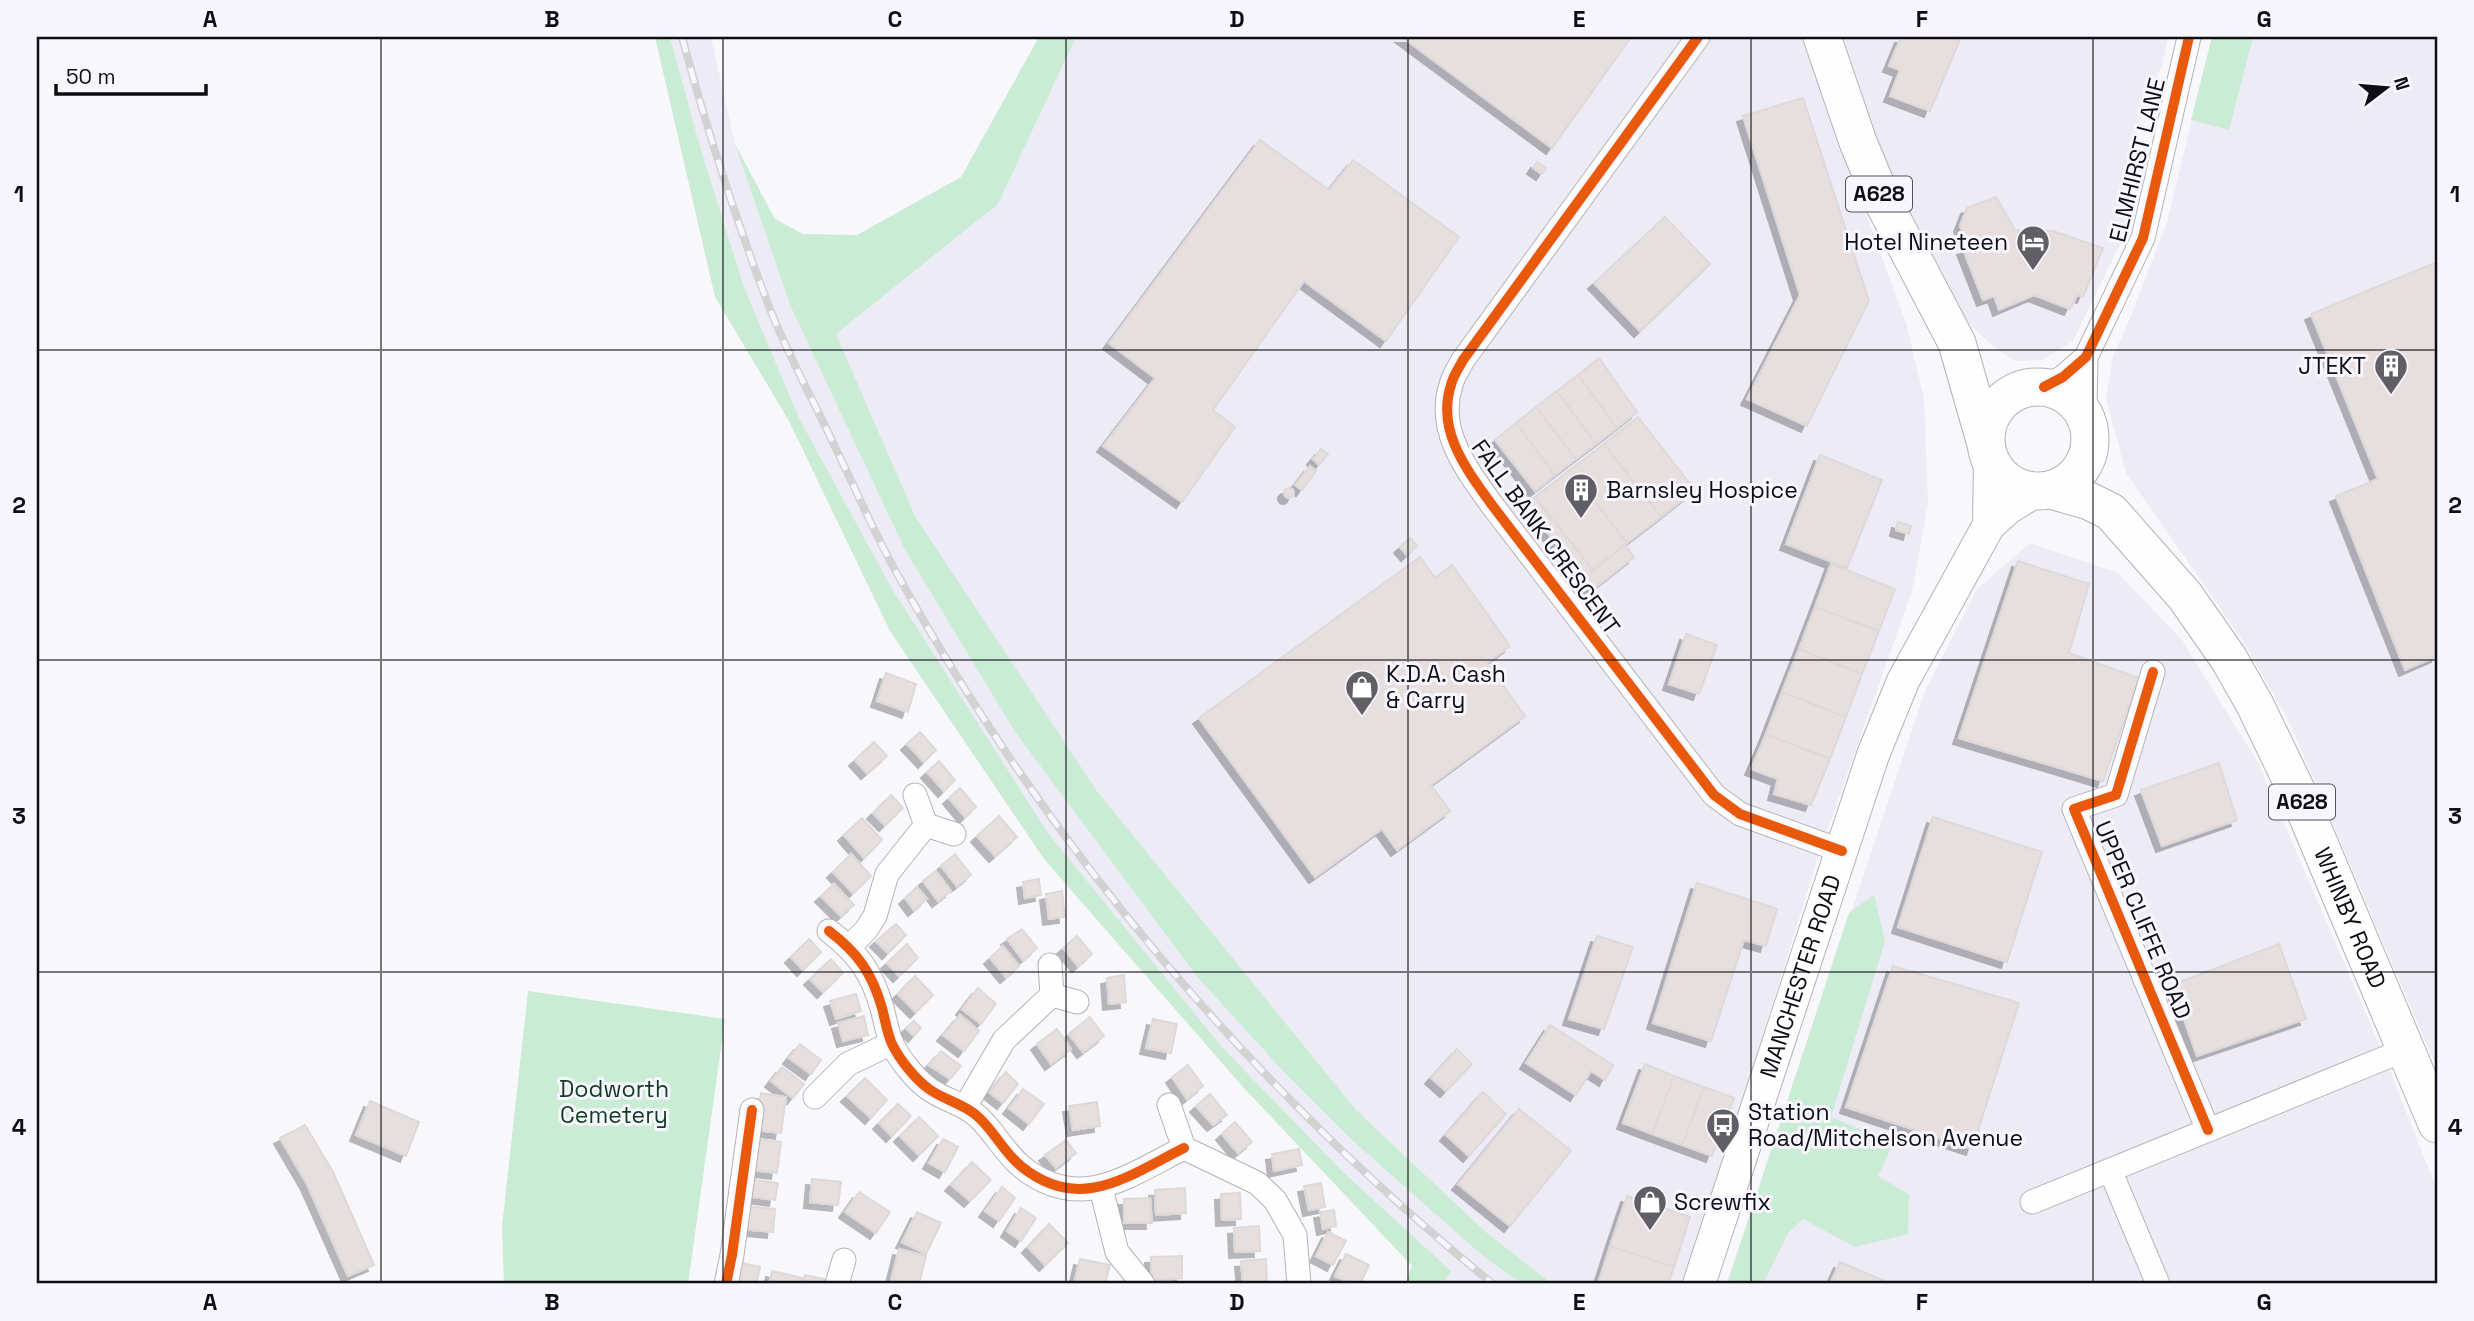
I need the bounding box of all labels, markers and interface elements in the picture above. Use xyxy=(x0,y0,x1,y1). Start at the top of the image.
text: A xyxy=(203,4,218,34)
text: B xyxy=(544,4,560,34)
text: C xyxy=(888,4,902,34)
text: D xyxy=(1229,4,1245,34)
text: E xyxy=(1573,4,1585,34)
text: F xyxy=(1916,4,1928,34)
text: G xyxy=(2256,4,2272,34)
scale bar xyxy=(56,52,206,96)
north arrow xyxy=(2352,52,2422,122)
text: 50 m xyxy=(66,63,116,90)
text: N xyxy=(2388,74,2416,93)
street label: ELMHIRST LANE xyxy=(2102,75,2172,245)
road number: A628 xyxy=(1846,176,1912,212)
text: 1 xyxy=(14,179,24,209)
text: 1 xyxy=(2450,179,2460,209)
hotel icon: Hotel Nineteen xyxy=(2014,223,2052,272)
place label: Hotel Nineteen xyxy=(1844,227,2008,257)
building icon: JTEKT xyxy=(2372,347,2410,396)
place label: JTEKT xyxy=(2298,351,2366,381)
street label: FALL BANK CRESCENT xyxy=(1465,434,1627,640)
building icon: Barnsley Hospice xyxy=(1562,471,1600,520)
place label: Barnsley Hospice xyxy=(1606,475,1798,505)
text: 2 xyxy=(12,490,26,520)
text: 2 xyxy=(2448,490,2462,520)
place label: K.D.A. Cash & Carry xyxy=(1386,659,1506,715)
shop icon: K.D.A. Cash & Carry xyxy=(1343,668,1381,717)
road number: A628 xyxy=(2269,784,2335,820)
text: 3 xyxy=(12,801,26,831)
text: 3 xyxy=(2448,801,2462,831)
street label: UPPER CLIFFE ROAD xyxy=(2088,816,2198,1024)
street label: WHINBY ROAD xyxy=(2307,843,2393,993)
street label: MANCHESTER ROAD xyxy=(1753,871,1848,1082)
park label: Dodworth Cemetery xyxy=(559,1074,669,1130)
place label: Station Road/Mitchelson Avenue xyxy=(1748,1097,2023,1153)
bus stop icon: Station Road/Mitchelson Avenue xyxy=(1704,1106,1742,1155)
text: 4 xyxy=(12,1112,27,1142)
text: 4 xyxy=(2448,1112,2463,1142)
shop icon: Screwfix xyxy=(1631,1183,1669,1232)
place label: Screwfix xyxy=(1674,1187,1771,1217)
text: A xyxy=(203,1287,218,1317)
text: B xyxy=(544,1287,560,1317)
text: C xyxy=(888,1287,902,1317)
text: D xyxy=(1229,1287,1245,1317)
text: E xyxy=(1573,1287,1585,1317)
text: F xyxy=(1916,1287,1928,1317)
text: G xyxy=(2256,1287,2272,1317)

